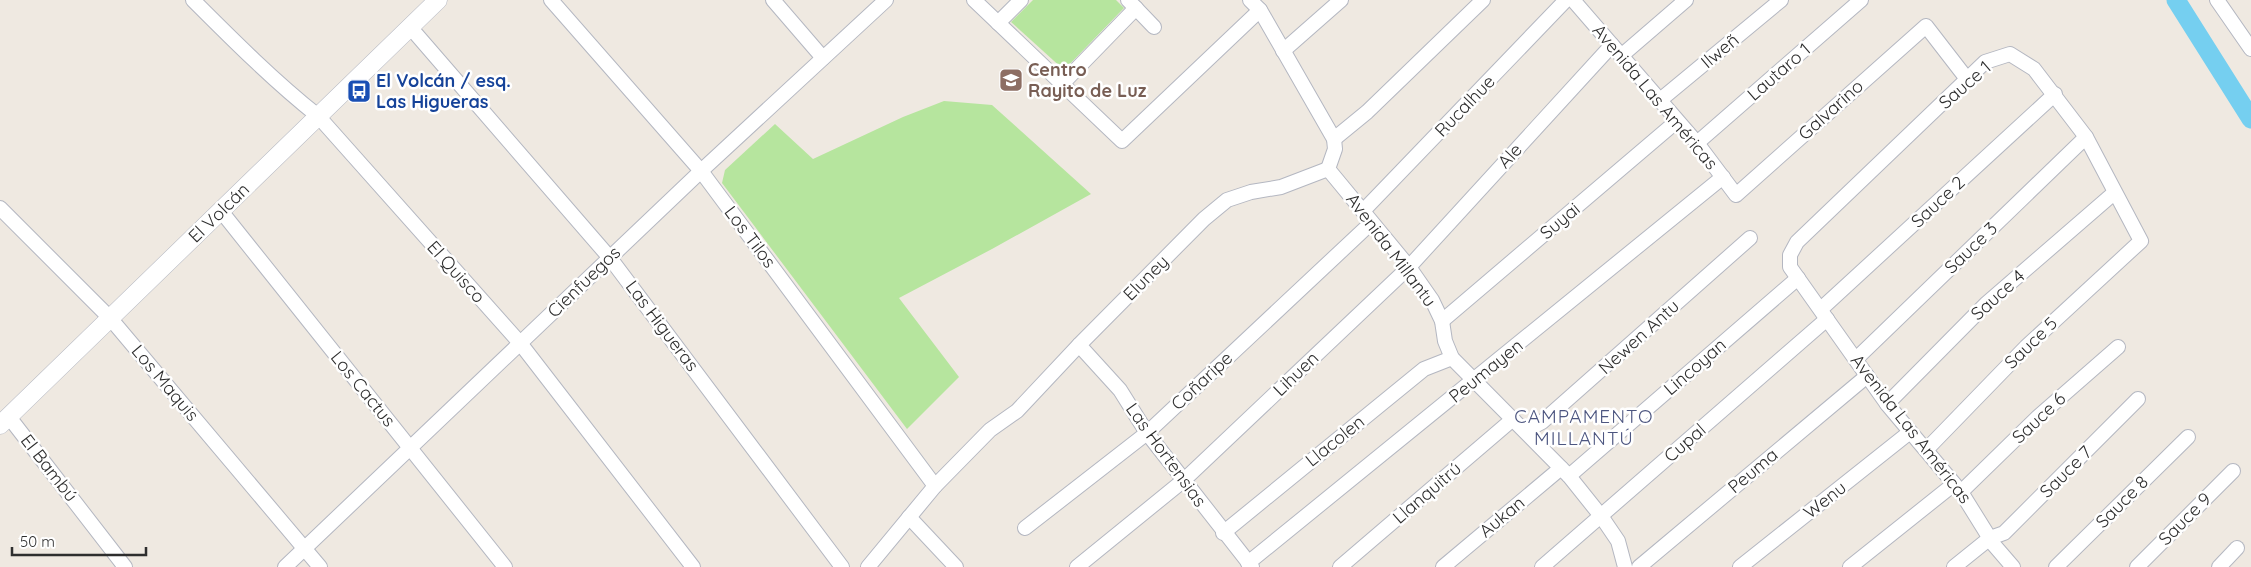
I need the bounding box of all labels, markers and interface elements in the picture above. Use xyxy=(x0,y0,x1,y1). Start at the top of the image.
street label: Avenida Las Américas xyxy=(1588,19,1723,174)
street label: Ilweñ xyxy=(1696,28,1743,73)
street label: Lautaro 1 xyxy=(1742,38,1815,105)
street label: Sauce 1 xyxy=(1934,56,1996,114)
place label: Centro Rayito de Luz xyxy=(1028,58,1147,102)
school or university icon: Centro Rayito de Luz xyxy=(998,67,1024,93)
place label: El Volcán / esq. Las Higueras xyxy=(376,69,511,113)
street label: Rucalhue xyxy=(1430,70,1500,141)
street label: Galvarino xyxy=(1793,74,1868,145)
bus stop icon: El Volcán / esq. Las Higueras xyxy=(346,78,372,104)
street label: Ale xyxy=(1492,138,1527,173)
street label: Sauce 2 xyxy=(1906,171,1969,232)
street label: El Volcán xyxy=(183,178,254,247)
street label: Avenida Millantu xyxy=(1341,188,1442,311)
street label: Suyai xyxy=(1535,197,1584,244)
street label: Los Tilos xyxy=(720,201,781,272)
street label: Sauce 3 xyxy=(1939,217,2002,278)
street label: El Quisco xyxy=(422,236,490,308)
street label: Cienfuegos xyxy=(542,241,625,322)
street label: Eluney xyxy=(1118,250,1173,305)
street label: Sauce 4 xyxy=(1966,264,2030,325)
street label: Las Higueras xyxy=(621,276,704,376)
street label: Newen Antu xyxy=(1594,294,1684,379)
street label: Sauce 5 xyxy=(1999,312,2062,374)
street label: Lincoyan xyxy=(1659,333,1731,400)
street label: Peumayen xyxy=(1444,334,1528,408)
street label: Los Maquis xyxy=(127,340,204,426)
street label: Los Cactus xyxy=(326,346,401,431)
street label: Coñaripe xyxy=(1166,346,1237,415)
street label: Lihuen xyxy=(1268,346,1323,401)
street label: Avenida Las Américas xyxy=(1846,349,1977,508)
street label: Sauce 6 xyxy=(2007,387,2071,448)
street label: Las Hortensias xyxy=(1121,398,1212,511)
district label: CAMPAMENTO MILLANTÚ xyxy=(1514,404,1654,450)
street label: Llacolen xyxy=(1300,410,1369,471)
street label: Cupal xyxy=(1659,418,1710,467)
street label: El Bambú xyxy=(16,429,83,506)
street label: Sauce 7 xyxy=(2035,441,2097,503)
street label: Peuma xyxy=(1723,443,1782,498)
street label: Llanquitrú xyxy=(1388,457,1466,529)
street label: Sauce 8 xyxy=(2090,470,2153,533)
street label: Wenu xyxy=(1799,476,1851,523)
street label: Sauce 9 xyxy=(2153,487,2216,550)
street label: Aukan xyxy=(1474,491,1529,542)
scale bar xyxy=(12,524,146,556)
text: 50 m xyxy=(20,532,55,551)

